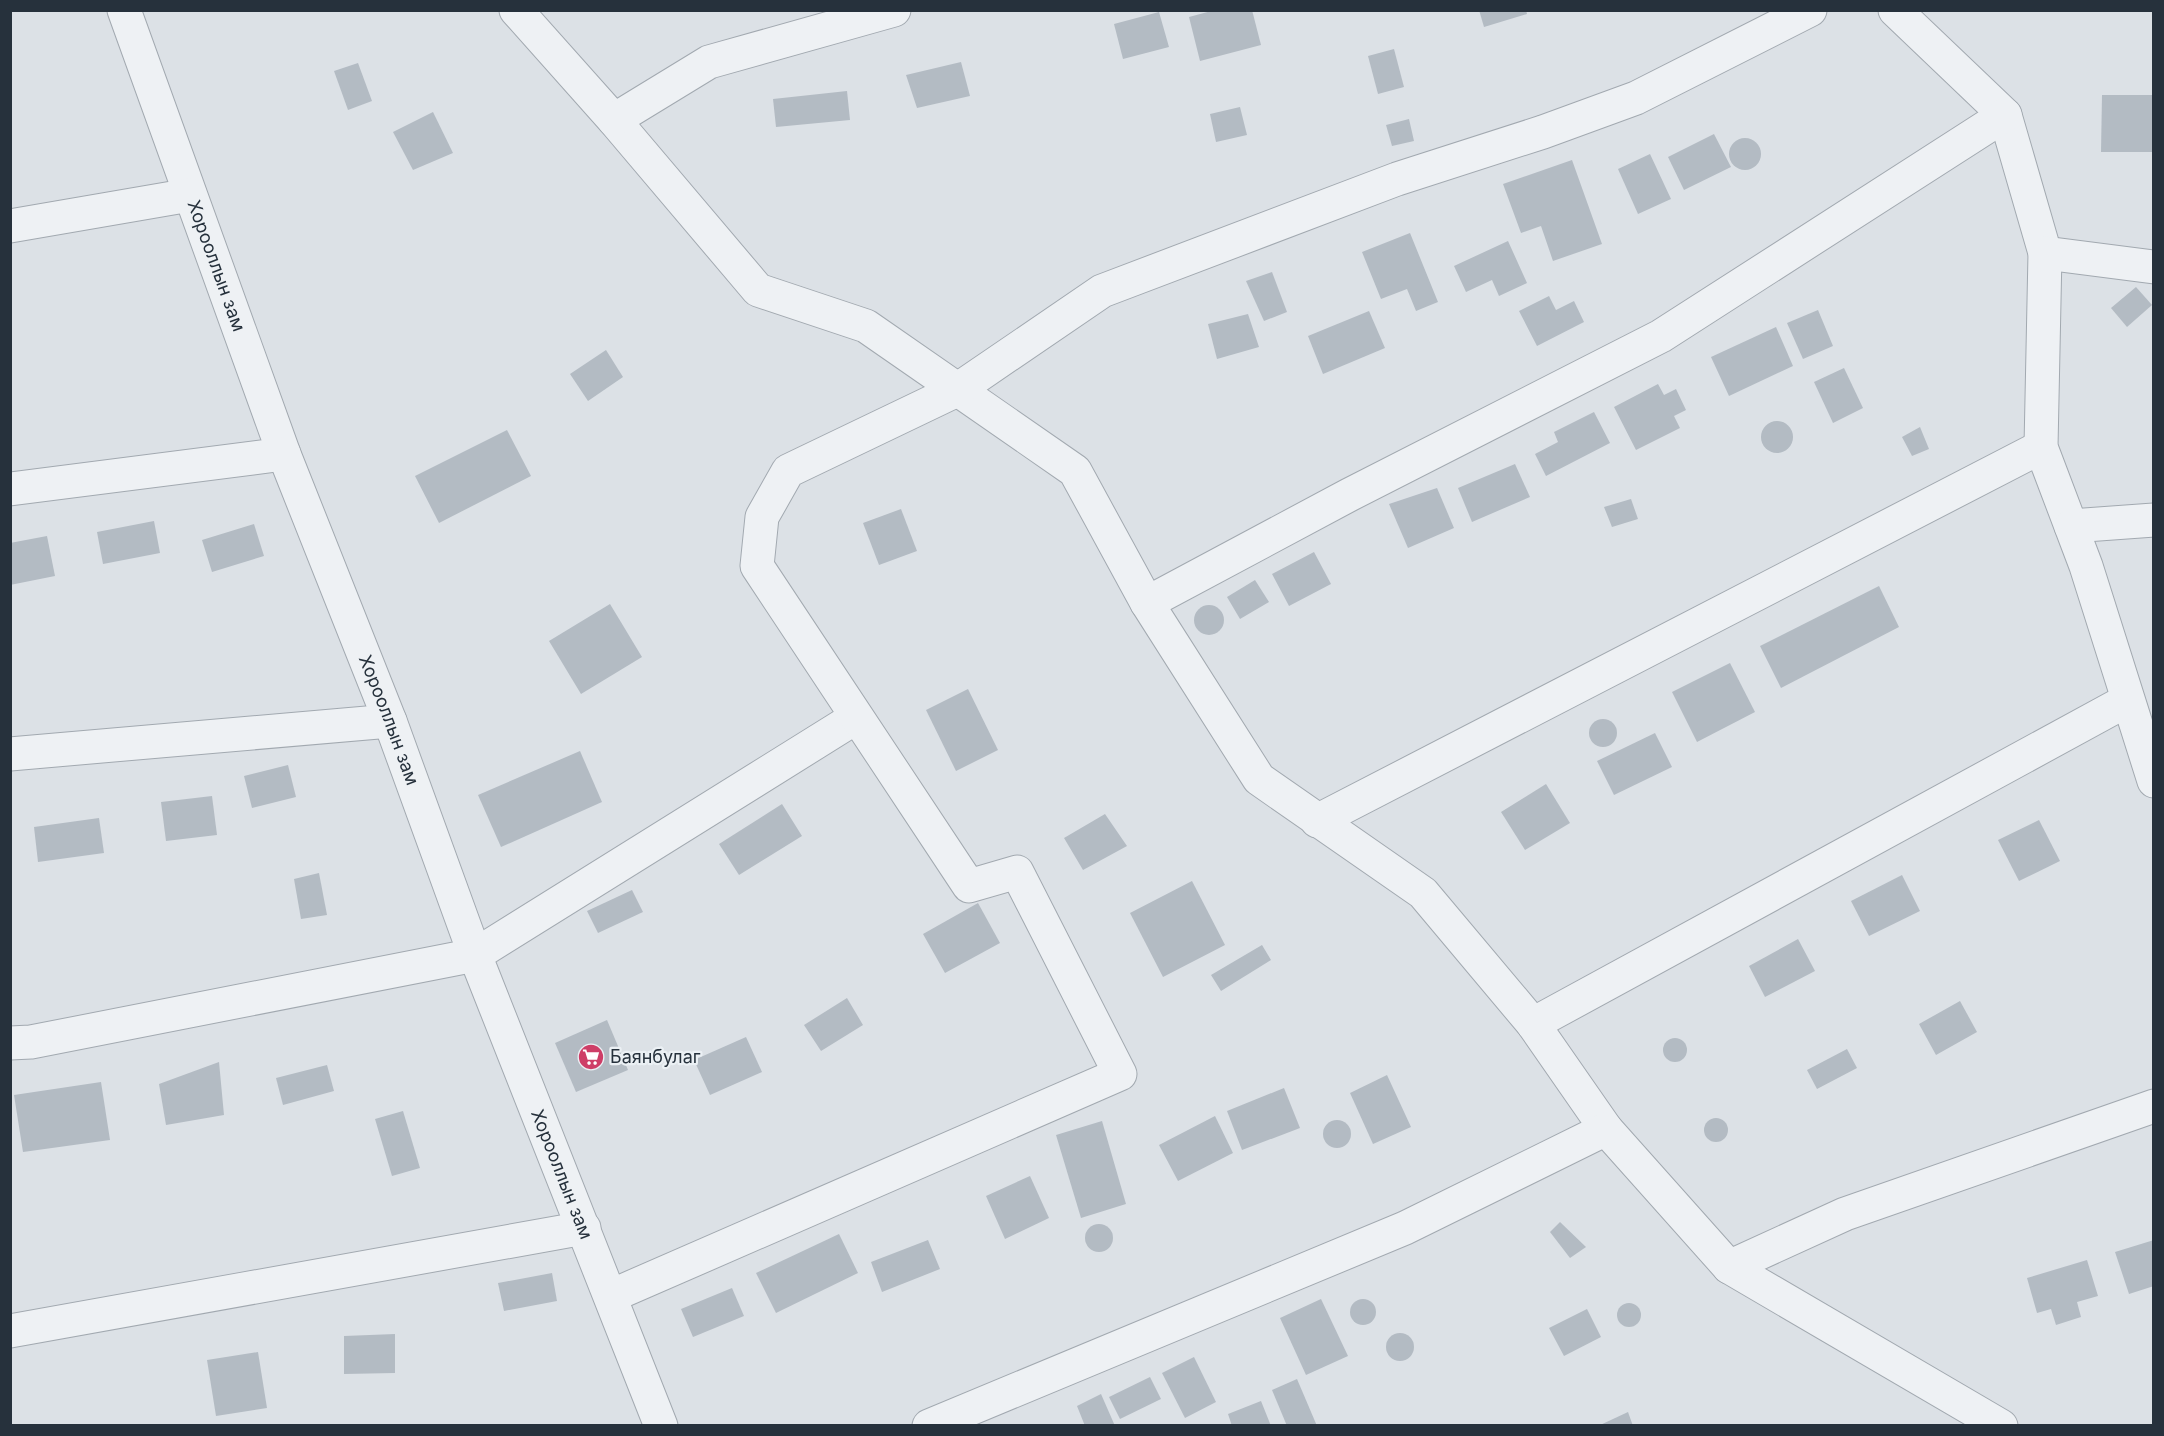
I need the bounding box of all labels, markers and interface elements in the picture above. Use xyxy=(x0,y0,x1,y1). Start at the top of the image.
street label: Хорооллын зам xyxy=(183,197,250,334)
street label: Хорооллын зам xyxy=(355,652,423,788)
supermarket icon: Баянбулаг xyxy=(576,1042,606,1072)
place label: Баянбулаг xyxy=(610,1046,701,1067)
street label: Хорооллын зам xyxy=(527,1106,597,1242)

